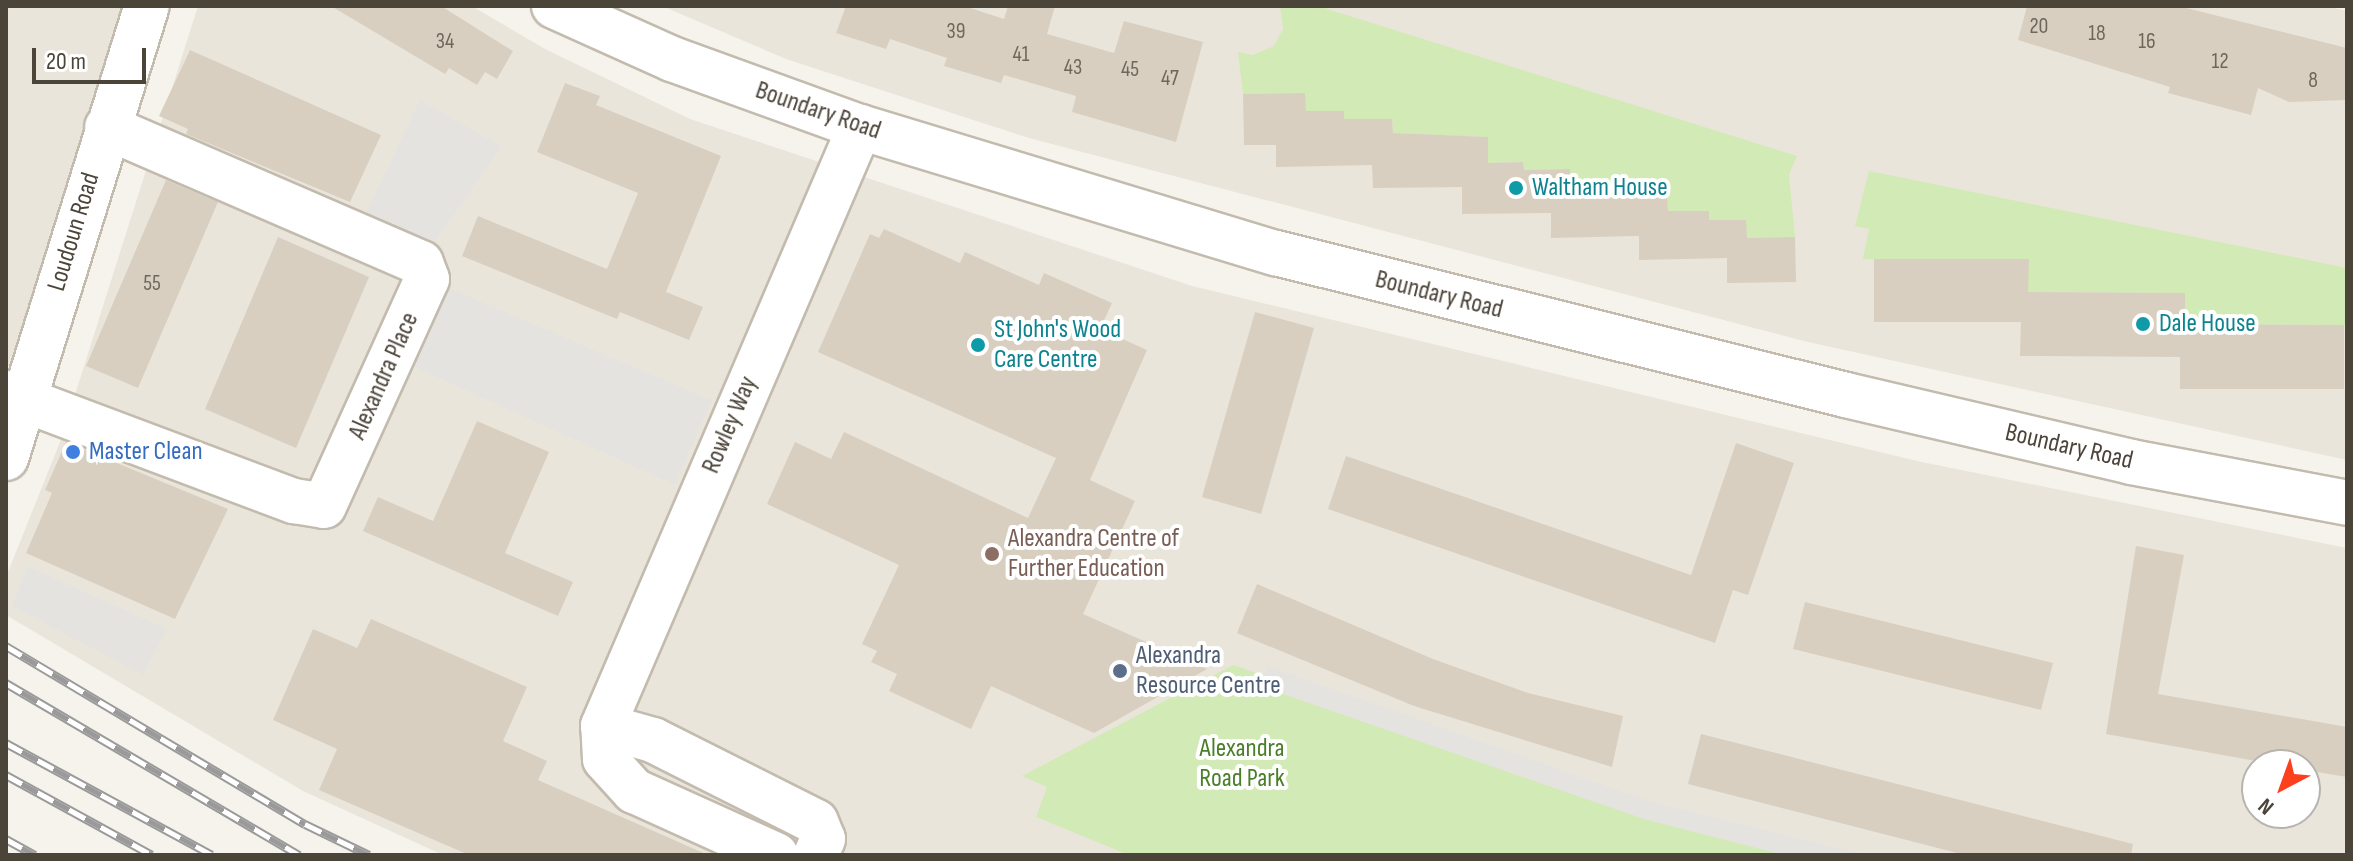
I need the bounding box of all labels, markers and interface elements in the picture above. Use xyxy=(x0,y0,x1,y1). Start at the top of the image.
house number: 20 xyxy=(2030,14,2048,40)
house number: 39 xyxy=(947,19,965,45)
house number: 18 xyxy=(2088,21,2106,47)
house number: 34 xyxy=(436,29,454,55)
house number: 16 xyxy=(2138,29,2156,55)
scale bar xyxy=(36,32,150,82)
house number: 41 xyxy=(1013,42,1029,68)
text: 20 m xyxy=(46,47,86,76)
house number: 12 xyxy=(2211,49,2229,75)
house number: 43 xyxy=(1064,55,1082,81)
house number: 45 xyxy=(1121,57,1139,83)
house number: 47 xyxy=(1161,66,1179,92)
house number: 8 xyxy=(2308,68,2318,94)
street label: Boundary Road xyxy=(751,75,885,147)
street label: Loudoun Road xyxy=(41,169,107,295)
place label: Waltham House xyxy=(1532,172,1668,204)
marker: Waltham House xyxy=(1507,179,1525,197)
street label: Boundary Road xyxy=(1372,264,1506,326)
house number: 55 xyxy=(143,271,161,297)
street label: Alexandra Place xyxy=(342,308,426,444)
place label: Dale House xyxy=(2159,308,2256,340)
place label: St John's Wood Care Centre xyxy=(994,314,1121,376)
marker: Dale House xyxy=(2134,315,2152,333)
marker: St John's Wood Care Centre xyxy=(969,336,987,354)
street label: Rowley Way xyxy=(696,372,764,478)
street label: Boundary Road xyxy=(2002,417,2136,477)
place label: Master Clean xyxy=(89,436,203,468)
marker: Master Clean xyxy=(64,443,82,461)
place label: Alexandra Centre of Further Education xyxy=(1008,523,1179,584)
marker: Alexandra Centre of Further Education xyxy=(983,545,1001,563)
place label: Alexandra Resource Centre xyxy=(1136,640,1281,702)
marker: Alexandra Resource Centre xyxy=(1111,662,1129,680)
park label: Alexandra Road Park xyxy=(1199,733,1285,794)
north arrow xyxy=(2241,749,2321,829)
text: N xyxy=(2253,792,2280,820)

